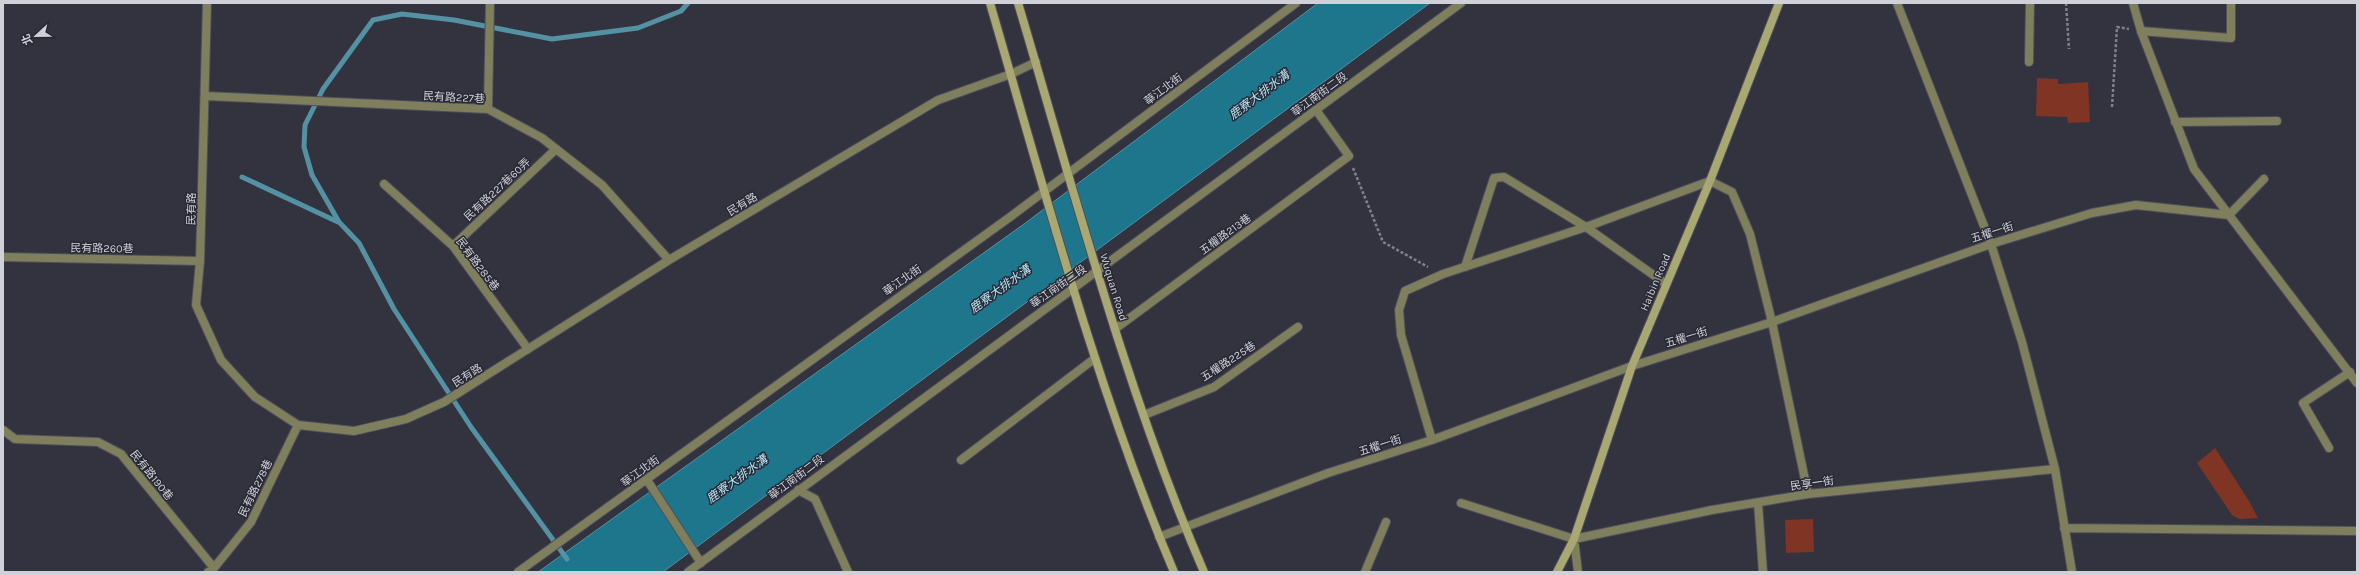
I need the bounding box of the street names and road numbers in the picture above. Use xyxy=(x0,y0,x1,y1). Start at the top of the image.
street label: 華江南街二段 xyxy=(1289,70,1350,119)
street label: 華江北街 xyxy=(1142,71,1185,108)
street label: 民有路227巷 xyxy=(423,89,485,106)
street label: 民有路227巷60弄 xyxy=(462,155,533,223)
street label: 民有路 xyxy=(725,190,760,218)
street label: 民有路 xyxy=(185,192,198,226)
street label: 五權路213巷 xyxy=(1197,211,1254,257)
street label: 五權一街 xyxy=(1969,219,2015,245)
street label: 民有路285巷 xyxy=(453,235,502,294)
street label: 民有路260巷 xyxy=(70,241,134,256)
street label: Wuquan Road xyxy=(1097,252,1130,322)
street label: Haibin Road xyxy=(1638,252,1673,313)
street label: 華江北街 xyxy=(881,262,924,298)
street label: 華江南街二段 xyxy=(1028,262,1089,311)
street label: 五權一街 xyxy=(1663,325,1709,350)
street label: 五權路225巷 xyxy=(1198,339,1258,384)
street label: 民有路 xyxy=(450,361,485,390)
street label: 五權一街 xyxy=(1357,432,1403,458)
street label: 民有路190巷 xyxy=(128,448,176,503)
street label: 華江南街二段 xyxy=(766,452,827,502)
street label: 華江北街 xyxy=(619,453,662,490)
street label: 民有路278巷 xyxy=(236,457,275,519)
street label: 民享一街 xyxy=(1789,474,1835,493)

